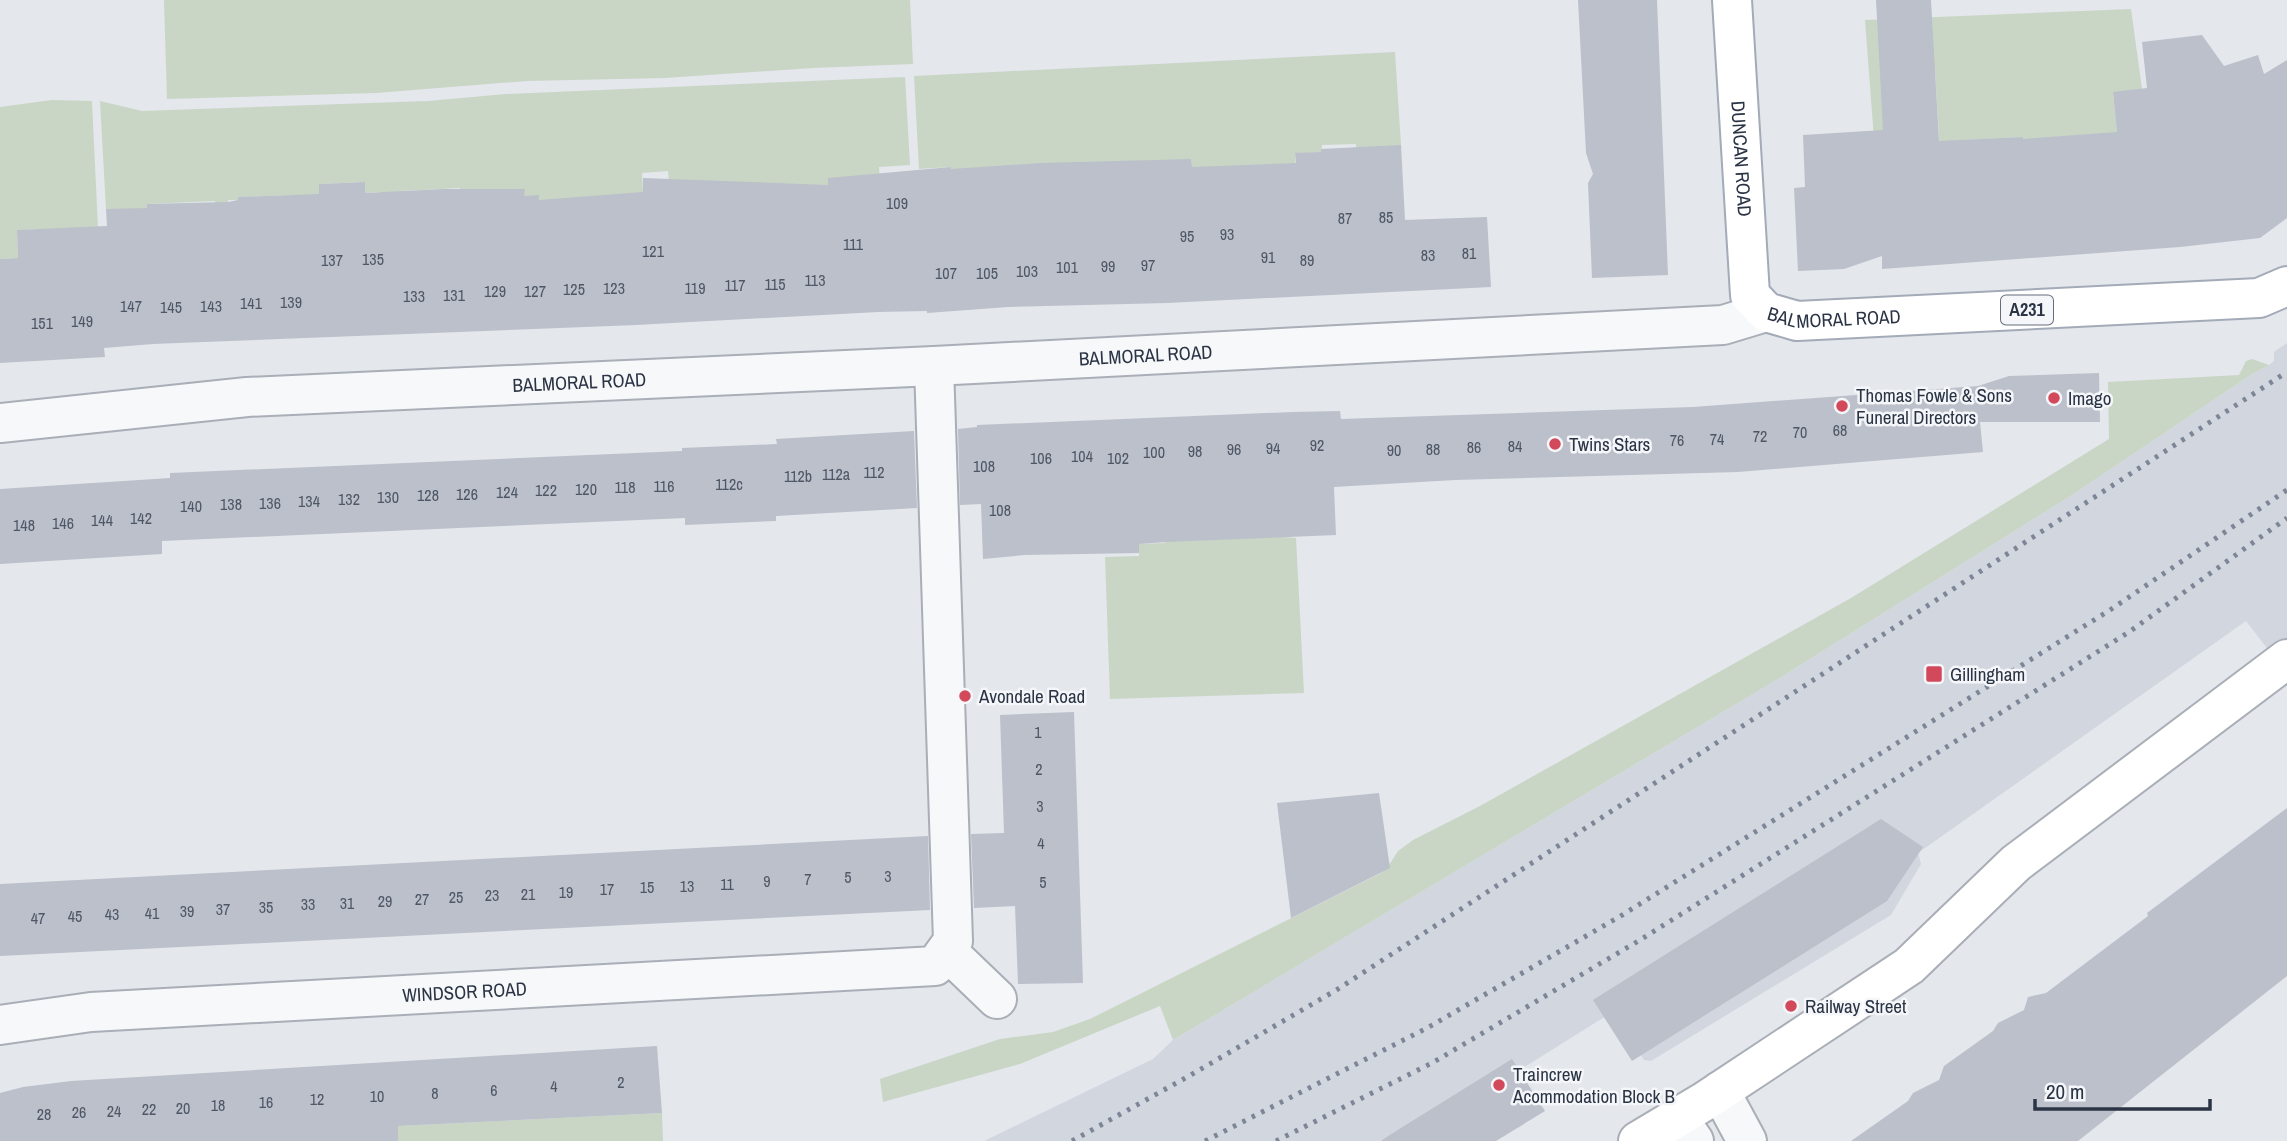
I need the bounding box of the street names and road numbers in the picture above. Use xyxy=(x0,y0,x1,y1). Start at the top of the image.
street label: DUNCAN ROAD xyxy=(1725,100,1758,217)
road number: A231 xyxy=(2001,296,2053,324)
street label: BALMORAL ROAD xyxy=(1765,300,1901,334)
street label: BALMORAL ROAD xyxy=(1078,339,1213,371)
street label: BALMORAL ROAD xyxy=(512,366,647,398)
street label: WINDSOR ROAD xyxy=(402,975,527,1008)

